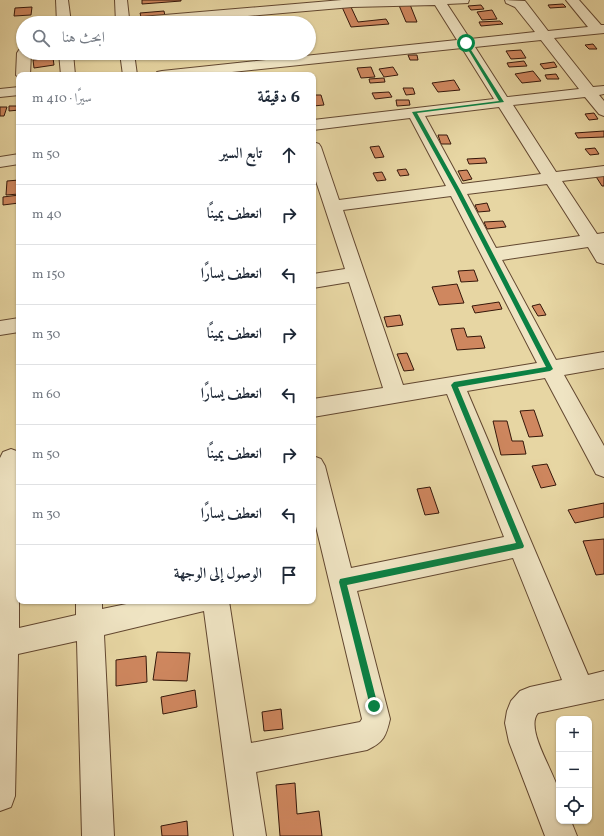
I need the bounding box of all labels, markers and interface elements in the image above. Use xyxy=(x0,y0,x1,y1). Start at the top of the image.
search box xyxy=(16,16,316,60)
icon: search xyxy=(30,27,52,49)
text: ابحث هنا xyxy=(62,28,105,49)
route start xyxy=(457,34,475,52)
text: 6 دقيقة xyxy=(258,86,300,109)
text: سيرًا · 410 m xyxy=(32,90,92,108)
text: تابع السير xyxy=(220,144,262,165)
icon: ahead xyxy=(278,144,300,166)
text: 50 m xyxy=(32,146,60,164)
text: انعطف يمينًا xyxy=(207,204,262,225)
icon: right xyxy=(278,204,300,226)
text: 40 m xyxy=(32,206,61,224)
text: انعطف يسارًا xyxy=(201,264,262,285)
icon: left xyxy=(278,264,300,286)
text: 150 m xyxy=(32,266,65,284)
text: انعطف يمينًا xyxy=(207,324,262,345)
icon: right xyxy=(278,324,300,346)
text: 30 m xyxy=(32,326,60,344)
text: انعطف يسارًا xyxy=(201,384,262,405)
icon: left xyxy=(278,384,300,406)
text: 60 m xyxy=(32,386,61,404)
text: انعطف يمينًا xyxy=(207,444,262,465)
icon: right xyxy=(278,444,300,466)
text: 50 m xyxy=(32,446,60,464)
text: انعطف يسارًا xyxy=(201,504,262,525)
icon: left xyxy=(278,504,300,526)
text: 30 m xyxy=(32,506,60,524)
text: الوصول إلى الوجهة xyxy=(174,564,262,585)
icon: arrive xyxy=(278,564,300,586)
route end xyxy=(365,697,383,715)
map controls xyxy=(556,716,592,824)
button: + xyxy=(556,716,592,752)
button: − xyxy=(556,752,592,788)
button: locate xyxy=(556,788,592,824)

